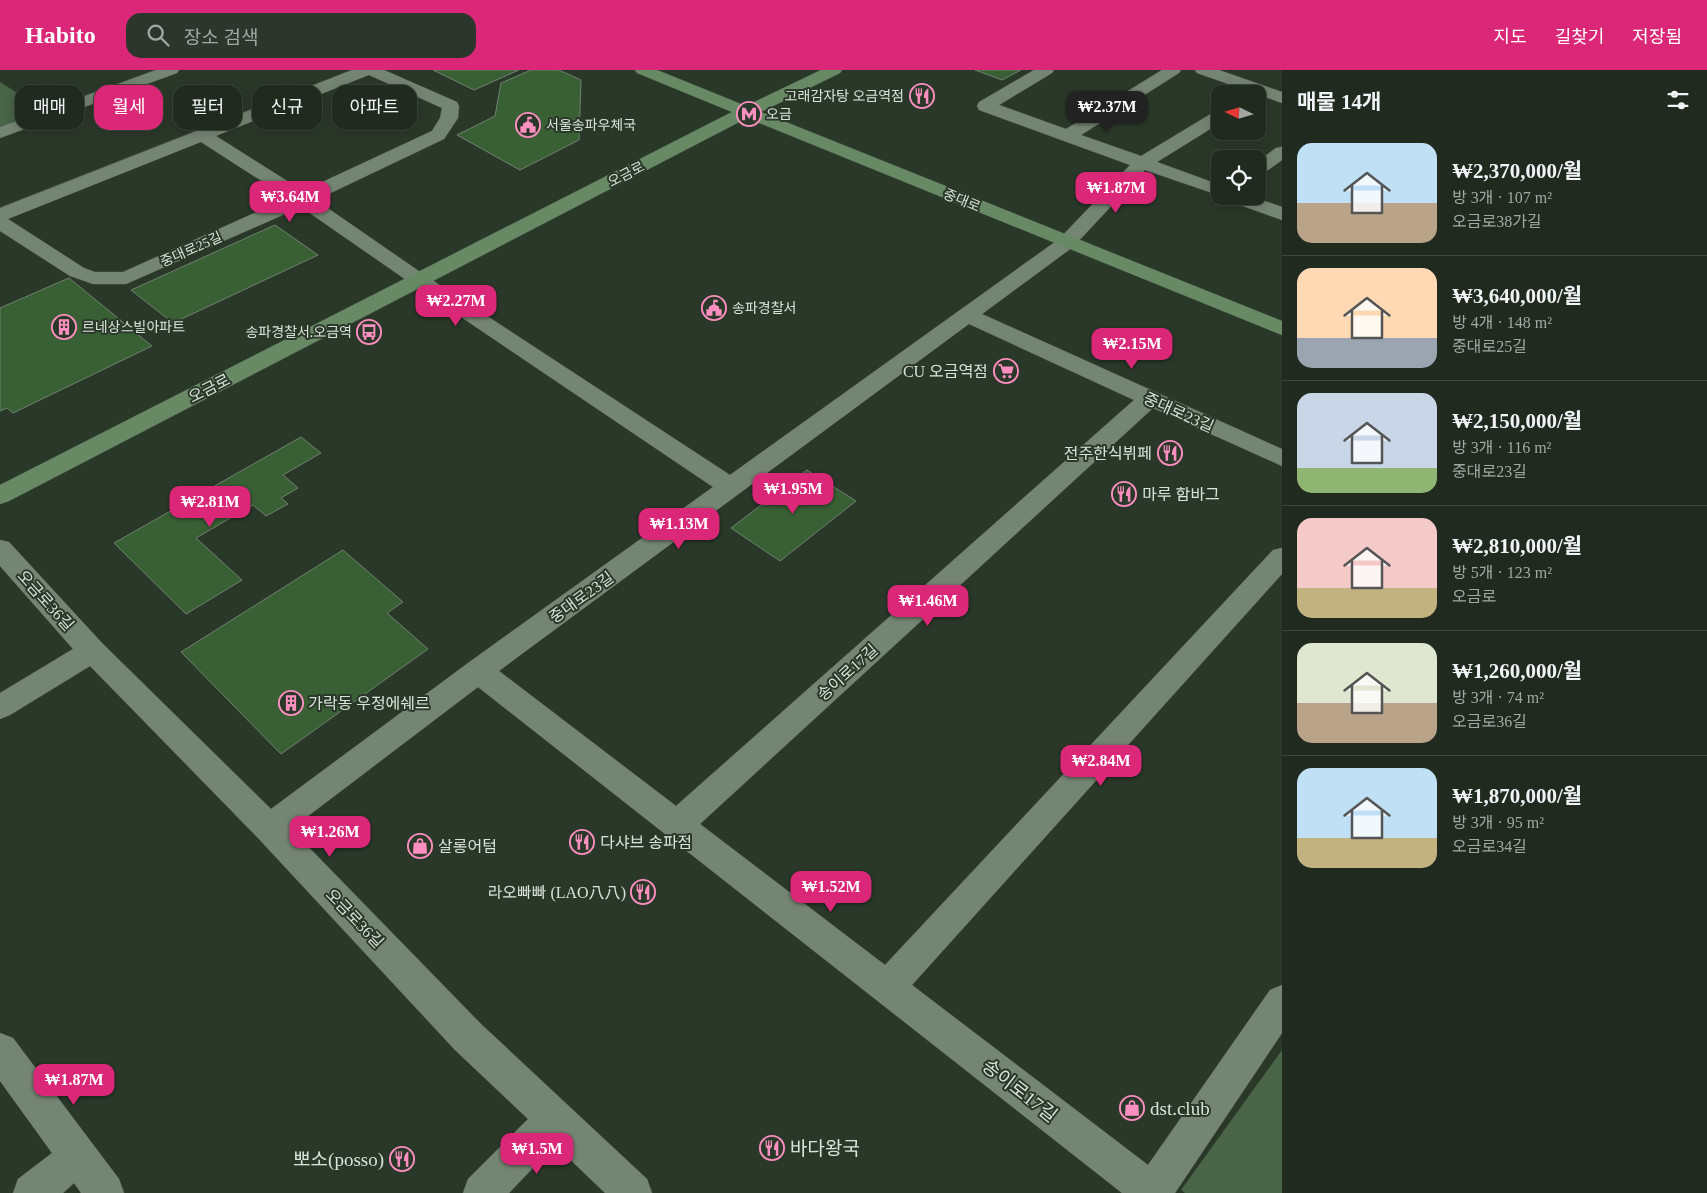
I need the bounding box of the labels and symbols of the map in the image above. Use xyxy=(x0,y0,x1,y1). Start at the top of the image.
restaurant icon: 고래감자탕 오금역점 xyxy=(909,83,935,109)
north arrow xyxy=(1211,85,1266,140)
place label: 고래감자탕 오금역점 xyxy=(785,89,904,104)
pin: ₩2.37M xyxy=(1066,90,1148,133)
metro station icon: 오금 xyxy=(736,101,762,127)
place label: 오금 xyxy=(766,107,792,122)
public building icon: 서울송파우체국 xyxy=(515,112,541,138)
place label: 서울송파우체국 xyxy=(546,118,636,133)
street label: 오금로 xyxy=(606,159,647,190)
pin: ₩1.87M xyxy=(1075,172,1157,214)
pin: ₩3.64M xyxy=(249,180,331,223)
street label: 중대로 xyxy=(941,186,983,215)
street label: 중대로25길 xyxy=(158,229,224,270)
pin: ₩2.27M xyxy=(415,284,497,327)
public building icon: 송파경찰서 xyxy=(701,295,727,321)
place label: 송파경찰서 xyxy=(732,301,796,316)
building icon: 르네상스빌아파트 xyxy=(51,314,77,340)
bus stop icon: 송파경찰서.오금역 xyxy=(356,319,382,345)
place label: 르네상스빌아파트 xyxy=(82,320,185,335)
place label: 송파경찰서.오금역 xyxy=(245,325,352,340)
pin: ₩2.15M xyxy=(1091,328,1173,370)
supermarket icon: CU 오금역점 xyxy=(993,358,1019,384)
place label: CU 오금역점 xyxy=(903,363,988,380)
street label: 오금로 xyxy=(186,371,233,406)
street label: 중대로23길 xyxy=(1141,389,1216,435)
restaurant icon: 전주한식뷔페 xyxy=(1157,440,1183,466)
place label: 전주한식뷔페 xyxy=(1064,445,1152,462)
pin: ₩1.95M xyxy=(752,472,834,515)
restaurant icon: 마루 함바그 xyxy=(1111,481,1137,507)
pin: ₩2.81M xyxy=(169,486,251,528)
place label: 마루 함바그 xyxy=(1142,486,1220,503)
pin: ₩1.13M xyxy=(638,508,720,550)
street label: 오금로36길 xyxy=(14,567,77,634)
street label: 중대로23길 xyxy=(546,569,617,626)
pin: ₩1.46M xyxy=(887,584,969,627)
street label: 송이로17길 xyxy=(814,641,881,704)
building icon: 가락동 우정에쉐르 xyxy=(278,690,304,716)
place label: 가락동 우정에쉐르 xyxy=(308,695,430,712)
pin: ₩2.84M xyxy=(1060,744,1142,787)
pin: ₩1.26M xyxy=(289,816,371,858)
restaurant icon: 다샤브 송파점 xyxy=(569,829,595,855)
shop icon: 살롱어텀 xyxy=(407,833,433,859)
place label: 다샤브 송파점 xyxy=(600,834,692,851)
place label: 살롱어텀 xyxy=(438,838,497,855)
pin: ₩1.52M xyxy=(790,870,872,913)
restaurant icon: 라오빠빠 (LAO八八) xyxy=(630,879,656,905)
place label: 라오빠빠 (LAO八八) xyxy=(488,884,626,902)
street label: 오금로36길 xyxy=(323,886,387,951)
street label: 송이로17길 xyxy=(978,1055,1061,1126)
pin: ₩1.87M xyxy=(33,1064,115,1106)
shop icon: dst.club xyxy=(1119,1095,1145,1121)
place label: dst.club xyxy=(1150,1098,1210,1119)
pin: ₩1.5M xyxy=(502,1132,572,1175)
restaurant icon: 바다왕국 xyxy=(759,1135,785,1161)
place label: 바다왕국 xyxy=(790,1138,860,1159)
restaurant icon: 뽀소(posso) xyxy=(389,1146,415,1172)
place label: 뽀소(posso) xyxy=(293,1149,384,1171)

